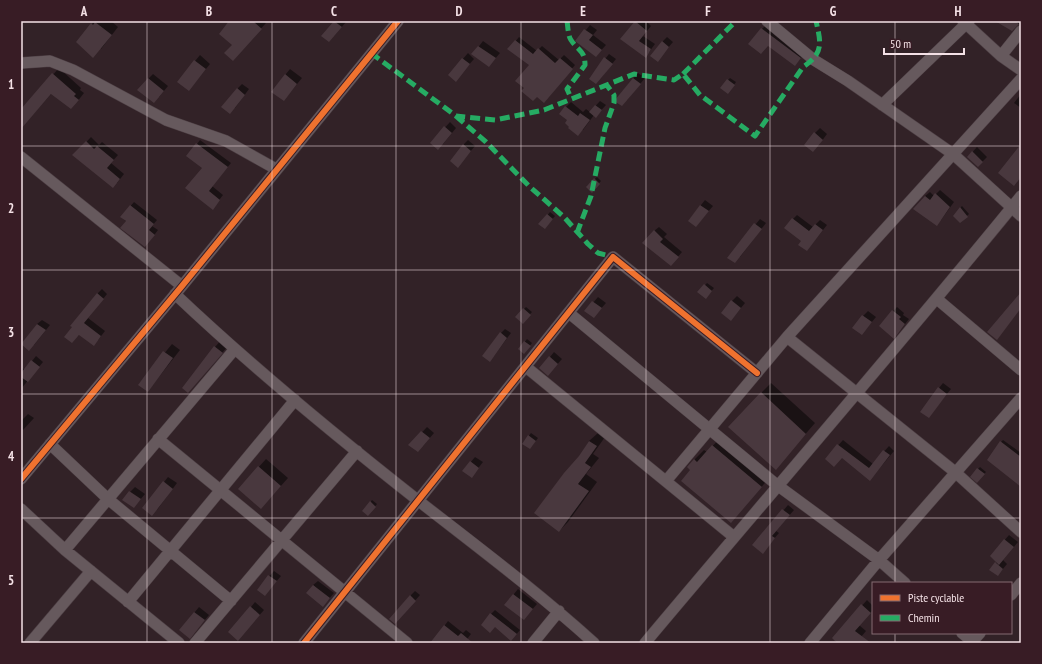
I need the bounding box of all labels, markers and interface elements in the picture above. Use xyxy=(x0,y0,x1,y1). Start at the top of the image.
text: A xyxy=(80,3,88,20)
text: B xyxy=(206,3,212,20)
text: C xyxy=(331,3,337,20)
text: D xyxy=(456,3,463,20)
text: E xyxy=(580,3,586,20)
text: F xyxy=(705,3,711,20)
text: G xyxy=(830,3,837,20)
text: H xyxy=(955,3,962,20)
scale bar xyxy=(884,30,964,56)
text: 50 m xyxy=(890,36,911,51)
text: 1 xyxy=(8,76,14,93)
text: 2 xyxy=(8,200,14,217)
text: 3 xyxy=(8,324,14,341)
text: 4 xyxy=(8,448,15,465)
text: 5 xyxy=(8,572,14,589)
legend xyxy=(872,582,1012,634)
text: Piste cyclable xyxy=(908,590,964,605)
text: Chemin xyxy=(908,610,939,625)

